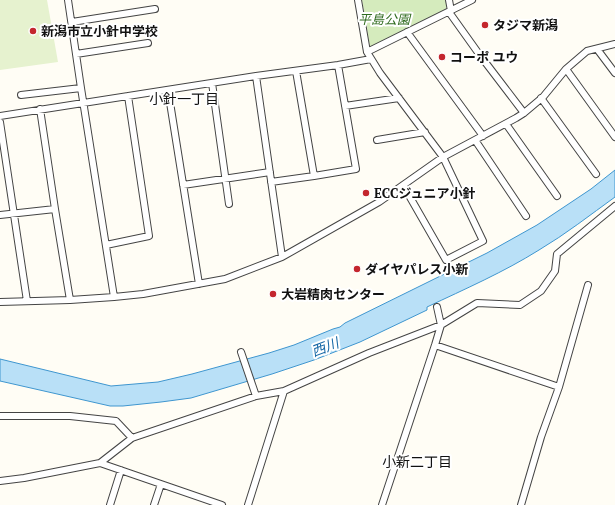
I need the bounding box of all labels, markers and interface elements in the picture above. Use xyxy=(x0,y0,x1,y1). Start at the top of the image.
park label: 平島公園 xyxy=(358,10,412,28)
place label: タジマ新潟 xyxy=(493,16,558,34)
marker: タジマ新潟 xyxy=(480,20,490,30)
place label: 新潟市立小針中学校 xyxy=(41,22,158,40)
marker: 新潟市立小針中学校 xyxy=(28,26,38,36)
place label: コーポ ユウ xyxy=(450,48,519,66)
marker: コーポ ユウ xyxy=(437,52,447,62)
district label: 小針一丁目 xyxy=(149,89,219,108)
place label: ECCジュニア小針 xyxy=(374,184,476,202)
marker: ECCジュニア小針 xyxy=(361,188,371,198)
place label: ダイヤパレス小新 xyxy=(365,260,468,278)
marker: ダイヤパレス小新 xyxy=(352,264,362,274)
place label: 大岩精肉センター xyxy=(281,285,385,303)
marker: 大岩精肉センター xyxy=(268,289,278,299)
water label: 西川 xyxy=(308,332,343,360)
district label: 小新二丁目 xyxy=(382,452,452,471)

